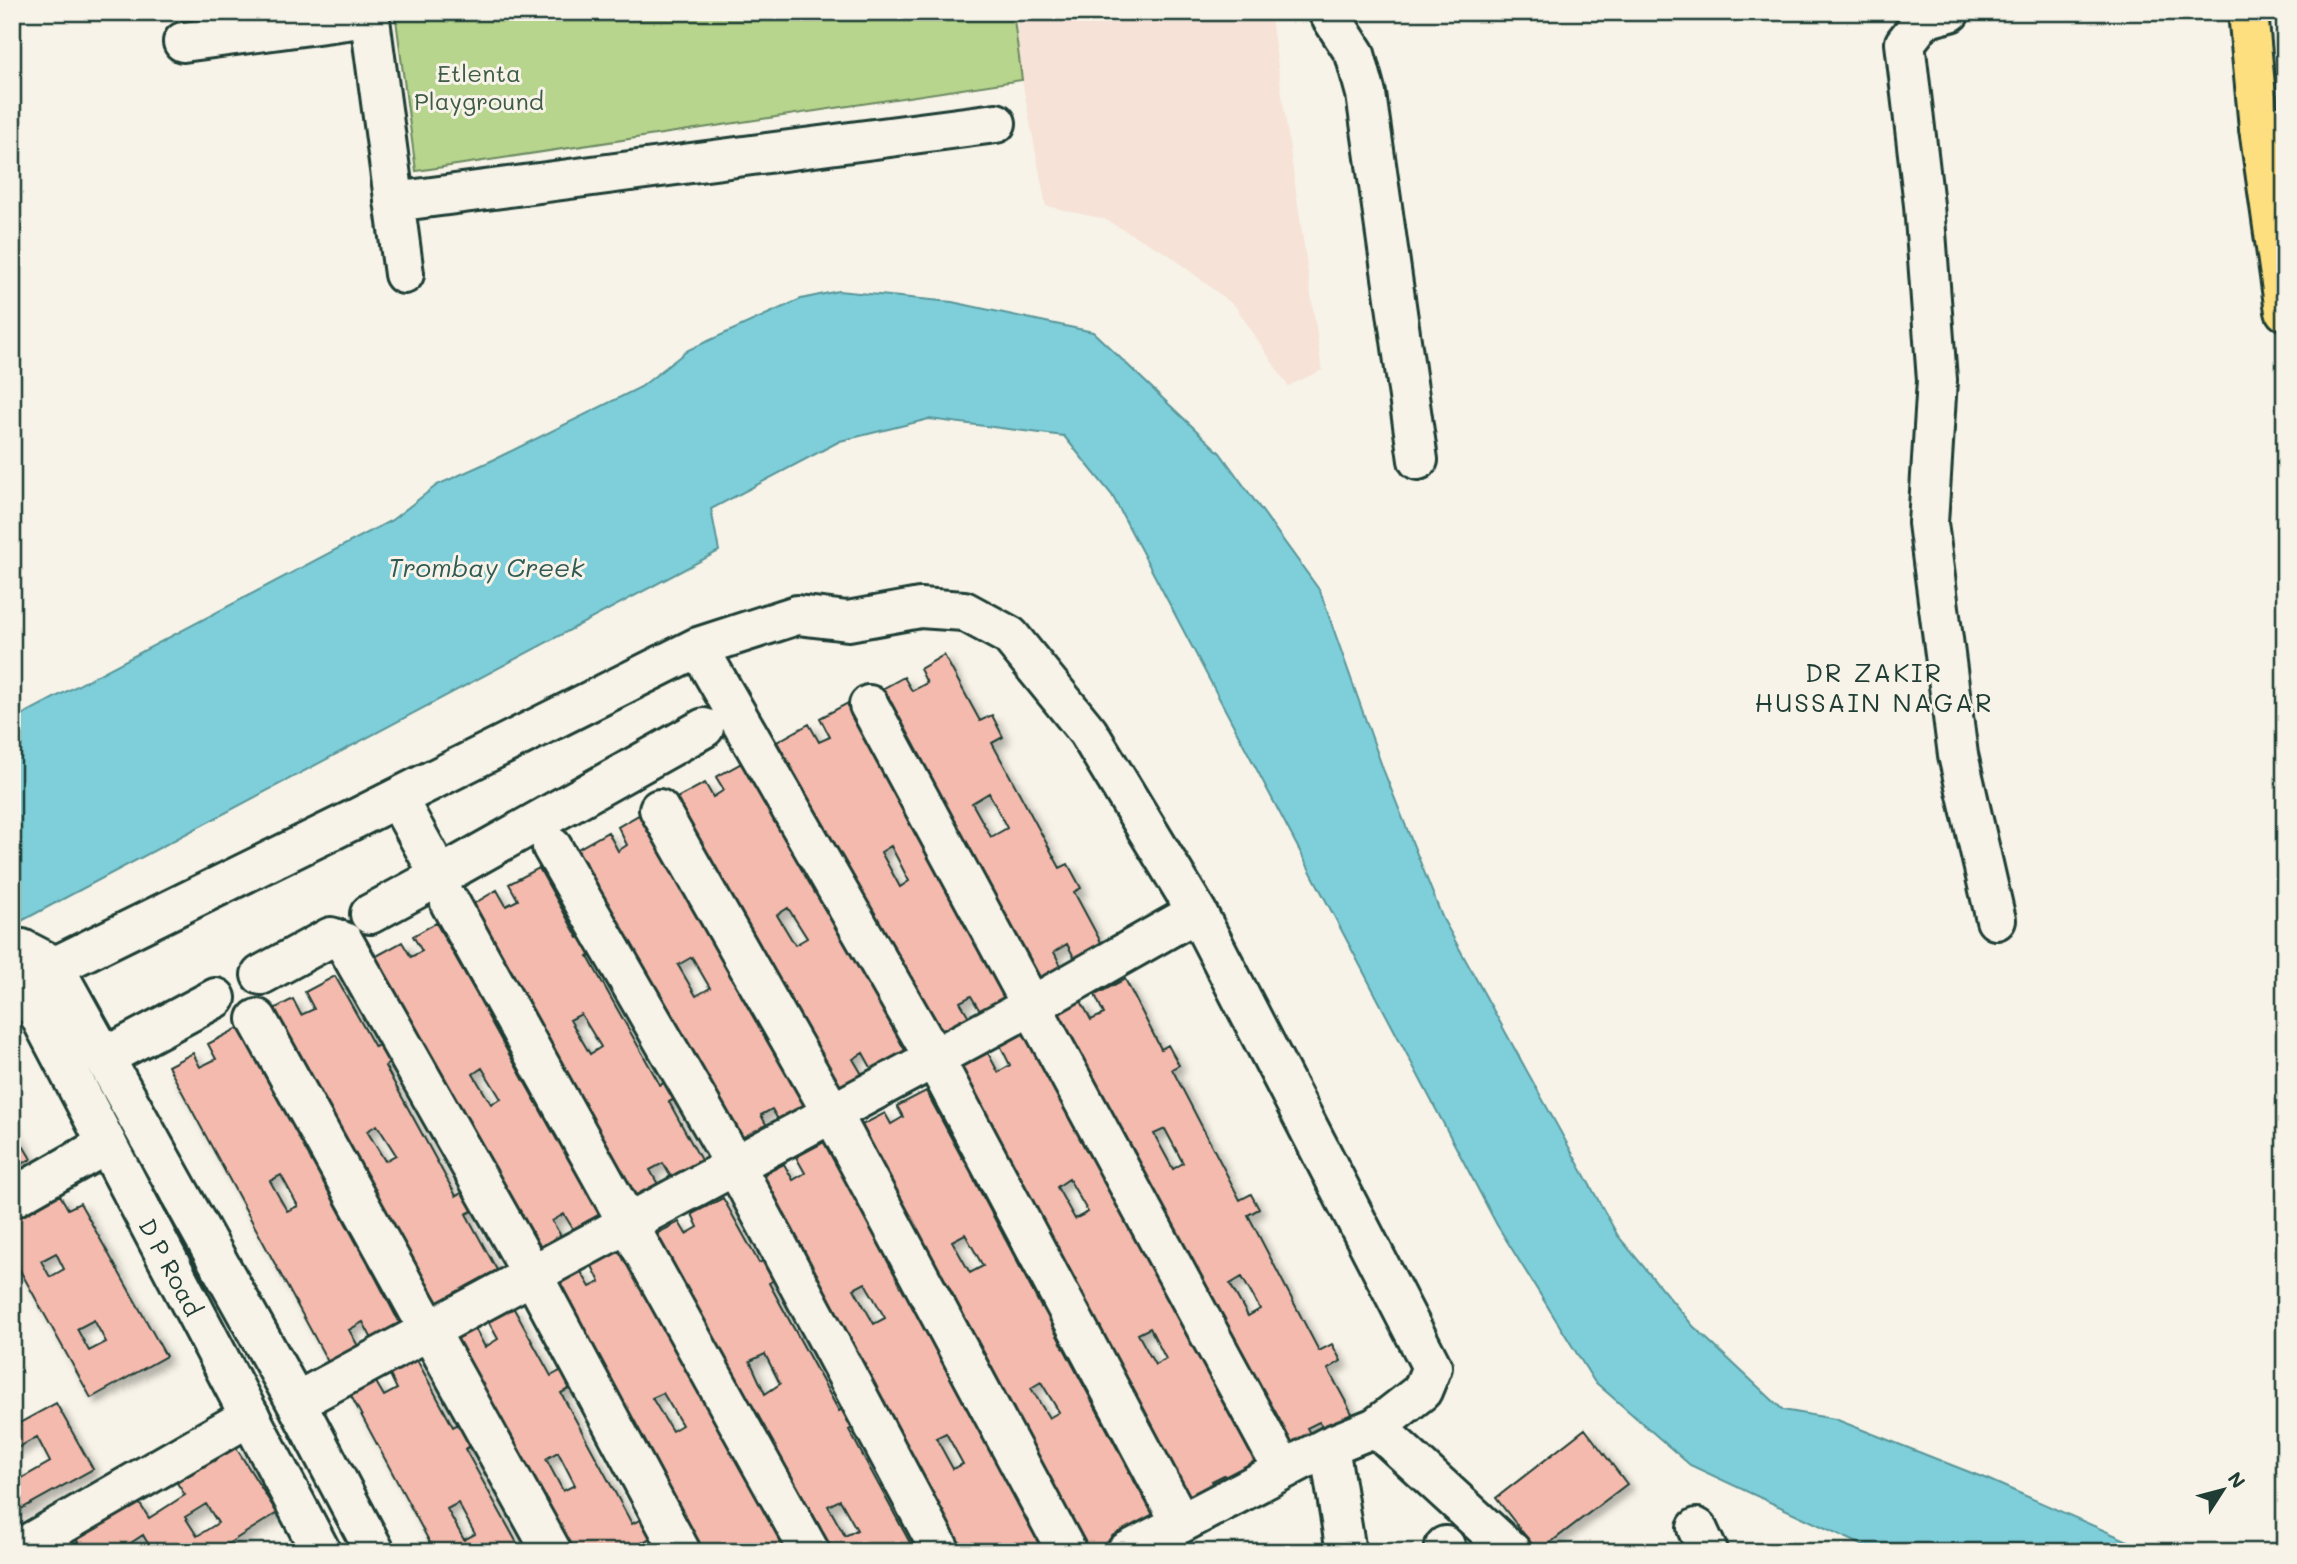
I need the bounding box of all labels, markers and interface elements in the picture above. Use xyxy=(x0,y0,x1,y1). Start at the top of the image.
park label: Etlenta Playground xyxy=(414,57,544,116)
water label: Trombay Creek xyxy=(388,550,585,584)
district label: DR ZAKIR HUSSAIN NAGAR xyxy=(1754,655,1994,719)
street label: D P Road xyxy=(132,1213,210,1321)
north arrow xyxy=(2188,1456,2258,1526)
text: N xyxy=(2223,1467,2252,1493)

